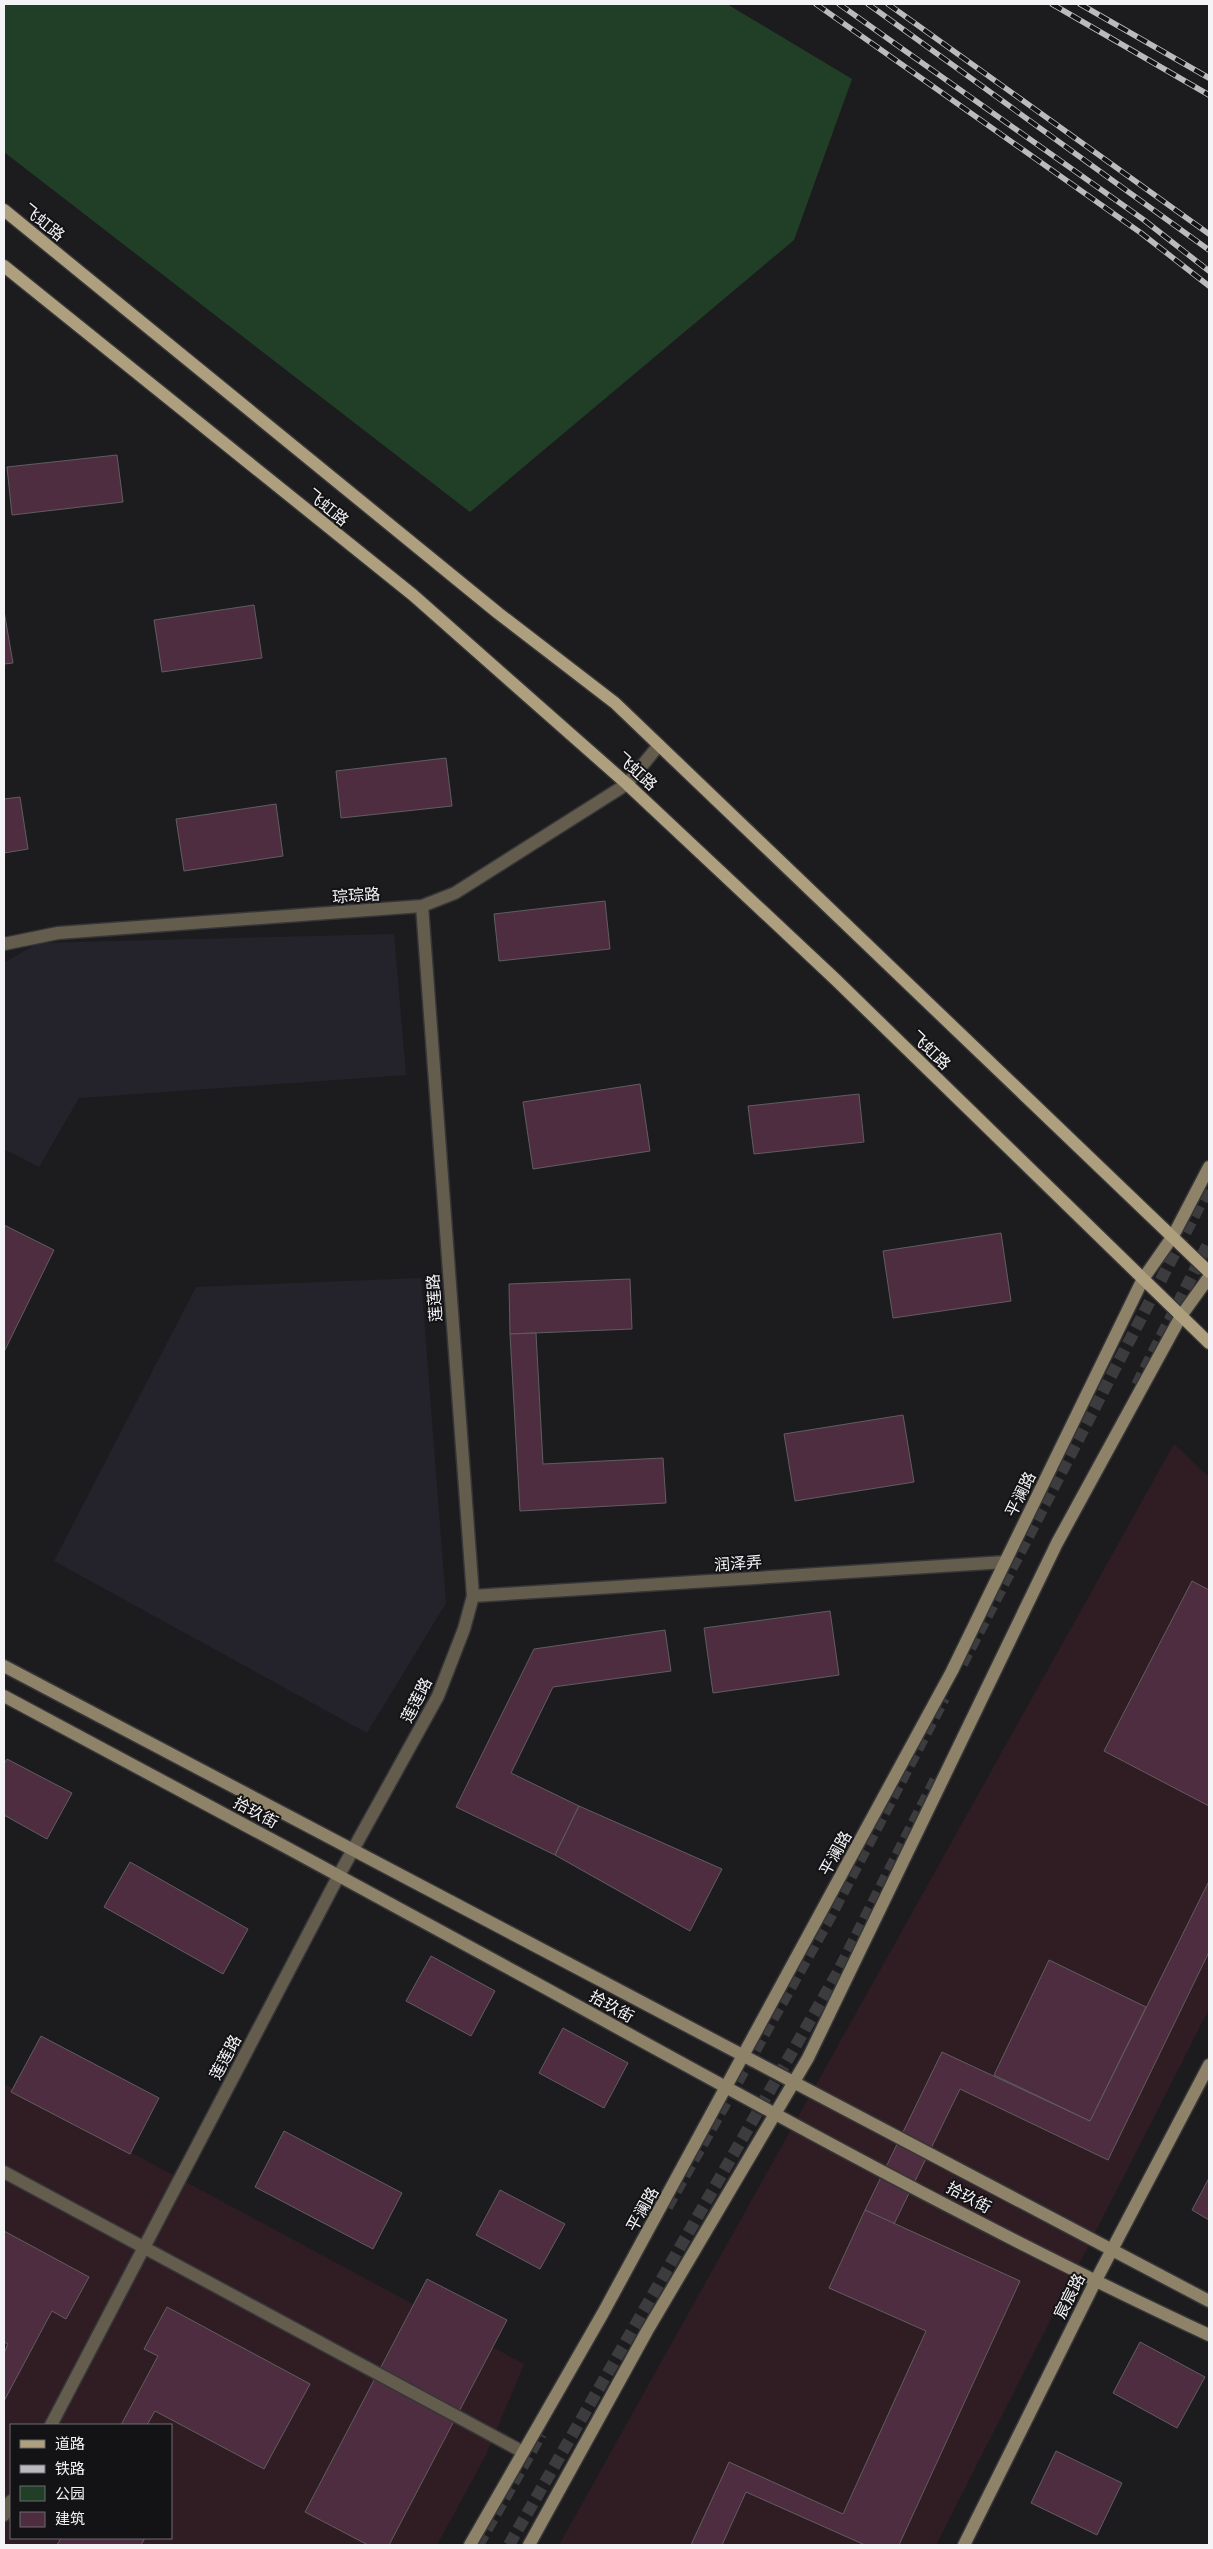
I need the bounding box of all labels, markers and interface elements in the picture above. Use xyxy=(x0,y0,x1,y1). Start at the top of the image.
street label: 飞虹路 xyxy=(18,198,70,246)
street label: 飞虹路 xyxy=(302,483,354,531)
street label: 飞虹路 xyxy=(612,747,662,795)
street label: 琮琮路 xyxy=(331,882,381,908)
street label: 飞虹路 xyxy=(906,1025,956,1075)
street label: 莲莲路 xyxy=(421,1273,447,1323)
street label: 平澜路 xyxy=(1000,1468,1040,1520)
street label: 润泽弄 xyxy=(713,1550,763,1576)
street label: 莲莲路 xyxy=(395,1674,437,1726)
street label: 拾玖街 xyxy=(230,1791,282,1833)
street label: 平澜路 xyxy=(814,1827,856,1879)
street label: 拾玖街 xyxy=(586,1985,638,2027)
street label: 莲莲路 xyxy=(204,2031,246,2083)
street label: 拾玖街 xyxy=(943,2176,995,2218)
street label: 平澜路 xyxy=(621,2183,663,2235)
street label: 宸宸路 xyxy=(1048,2270,1090,2322)
legend xyxy=(10,2424,172,2539)
text: 道路 xyxy=(55,2433,85,2453)
text: 铁路 xyxy=(55,2458,85,2478)
text: 公园 xyxy=(55,2483,85,2503)
text: 建筑 xyxy=(55,2508,85,2528)

